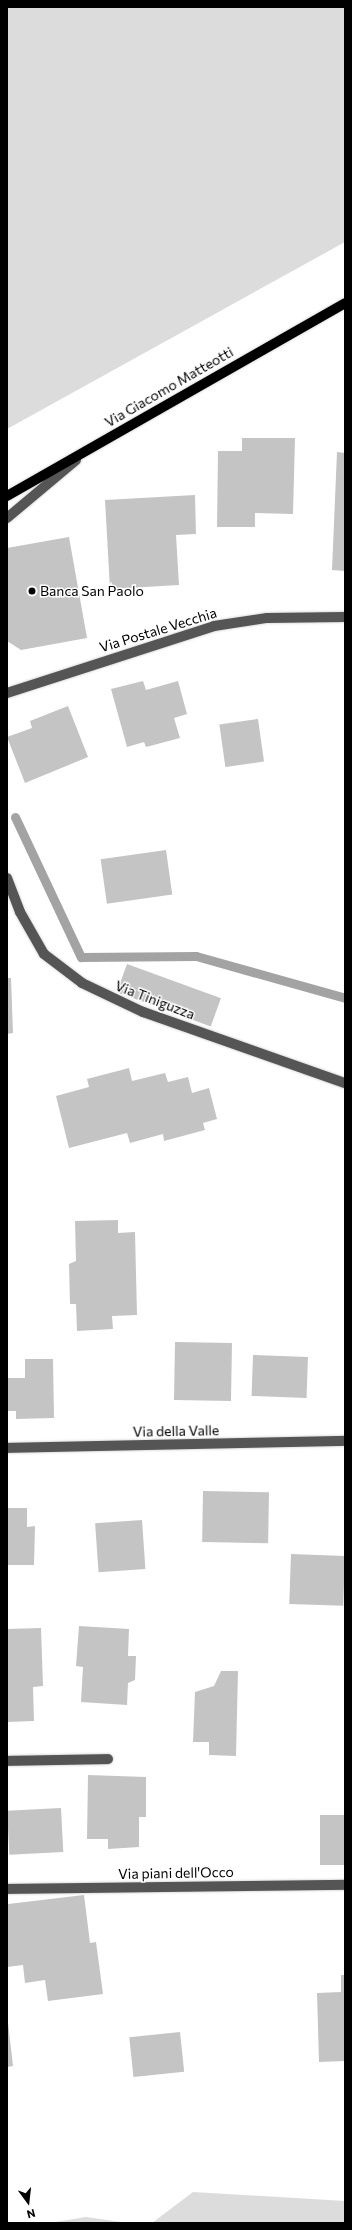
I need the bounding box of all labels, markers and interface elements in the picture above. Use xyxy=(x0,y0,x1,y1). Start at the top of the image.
street label: Via Giacomo Matteotti xyxy=(102,343,236,431)
place label: Banca San Paolo xyxy=(40,583,144,599)
marker: Banca San Paolo xyxy=(27,586,37,596)
street label: Via Postale Vecchia xyxy=(97,604,219,656)
street label: Via Tiniguzza xyxy=(113,977,197,1023)
street label: Via della Valle xyxy=(133,1422,219,1440)
street label: Via piani dell'Occo xyxy=(118,1864,234,1882)
north arrow xyxy=(8,2182,48,2222)
text: N xyxy=(26,2207,37,2221)

